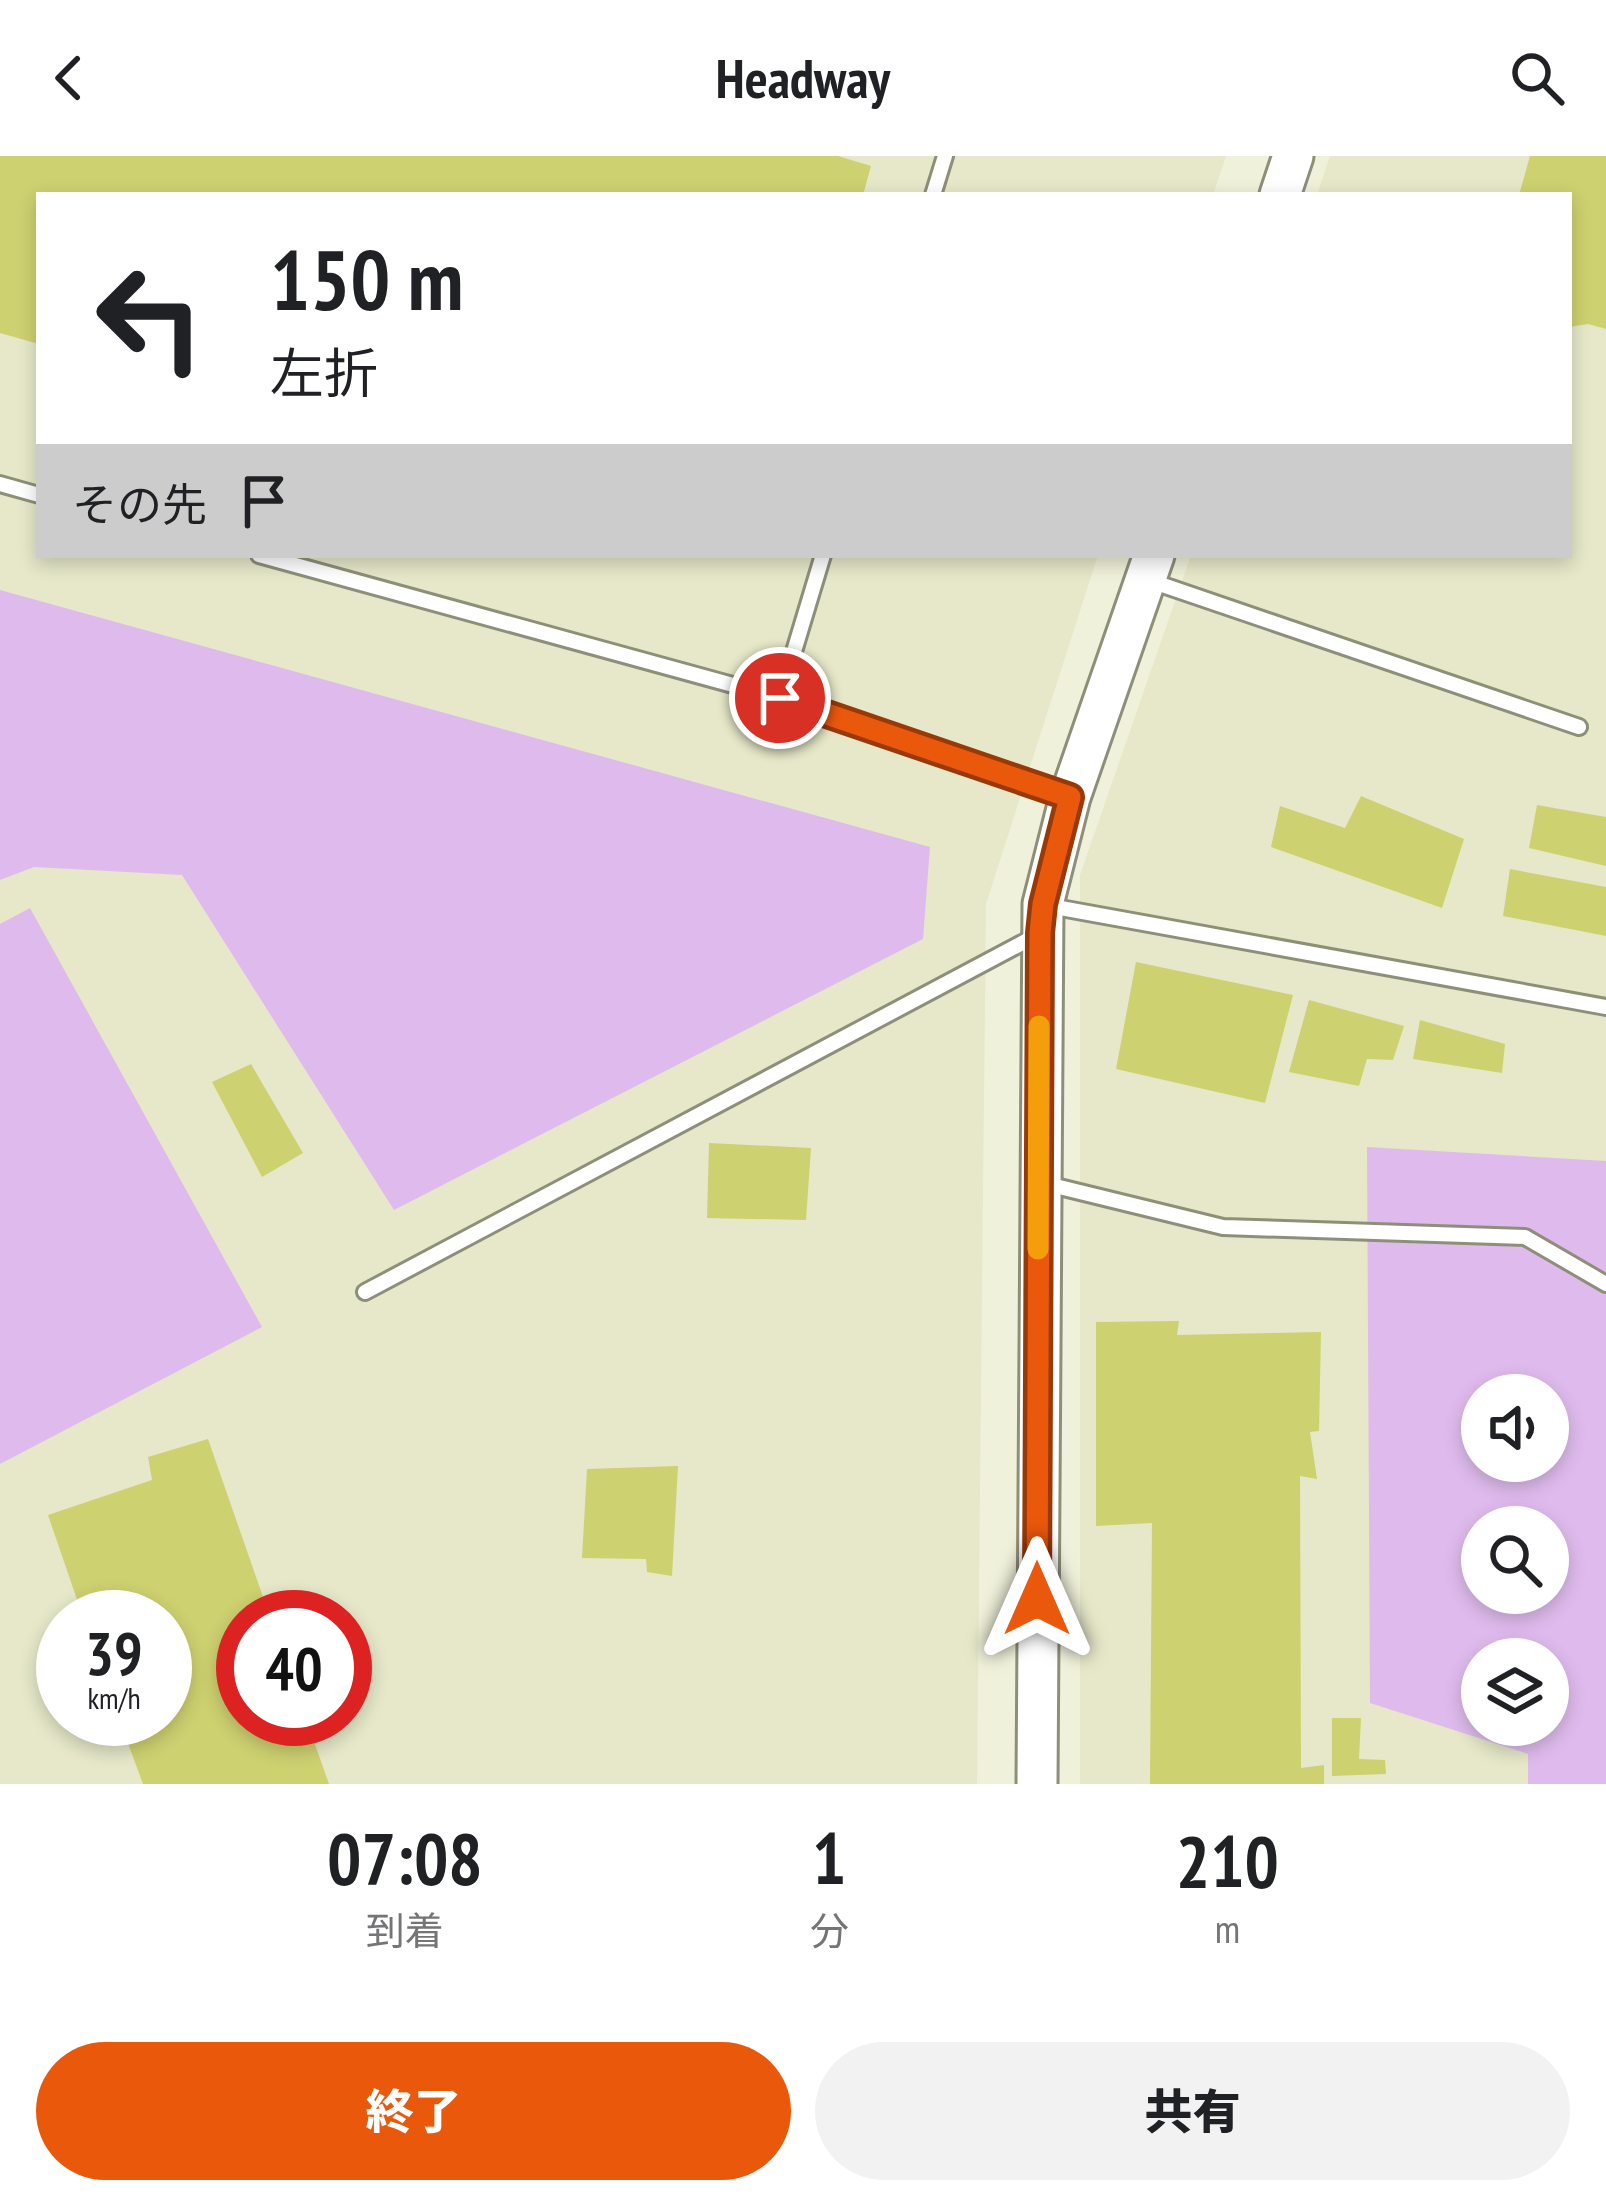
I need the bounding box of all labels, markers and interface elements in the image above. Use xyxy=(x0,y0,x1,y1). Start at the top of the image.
text: Headway xyxy=(716,43,890,113)
icon: back xyxy=(36,45,102,111)
icon: search xyxy=(1504,45,1570,111)
text: 150 m xyxy=(270,224,463,333)
icon: left xyxy=(72,240,228,396)
text: 左折 xyxy=(270,338,378,408)
icon: arrive xyxy=(231,468,297,534)
text: その先 xyxy=(72,475,207,533)
pin xyxy=(729,647,831,749)
icon: arrive xyxy=(747,665,813,731)
map controls xyxy=(1461,1374,1569,1746)
button: sound xyxy=(1461,1374,1569,1482)
button: search xyxy=(1461,1506,1569,1614)
position arrow xyxy=(974,1536,1100,1662)
speed limit sign: 40 xyxy=(216,1590,372,1746)
text: 39 xyxy=(85,1614,143,1692)
button: layers xyxy=(1461,1638,1569,1746)
text: km/h xyxy=(87,1678,141,1717)
text: 07:08 xyxy=(327,1811,483,1904)
text: 1 xyxy=(812,1811,846,1904)
text: 210 xyxy=(1176,1814,1279,1907)
text: m xyxy=(1215,1903,1240,1954)
text: 到着 xyxy=(366,1905,444,1956)
text: 分 xyxy=(810,1905,849,1956)
button: 終了 xyxy=(36,2042,791,2180)
button: 共有 xyxy=(815,2042,1570,2180)

